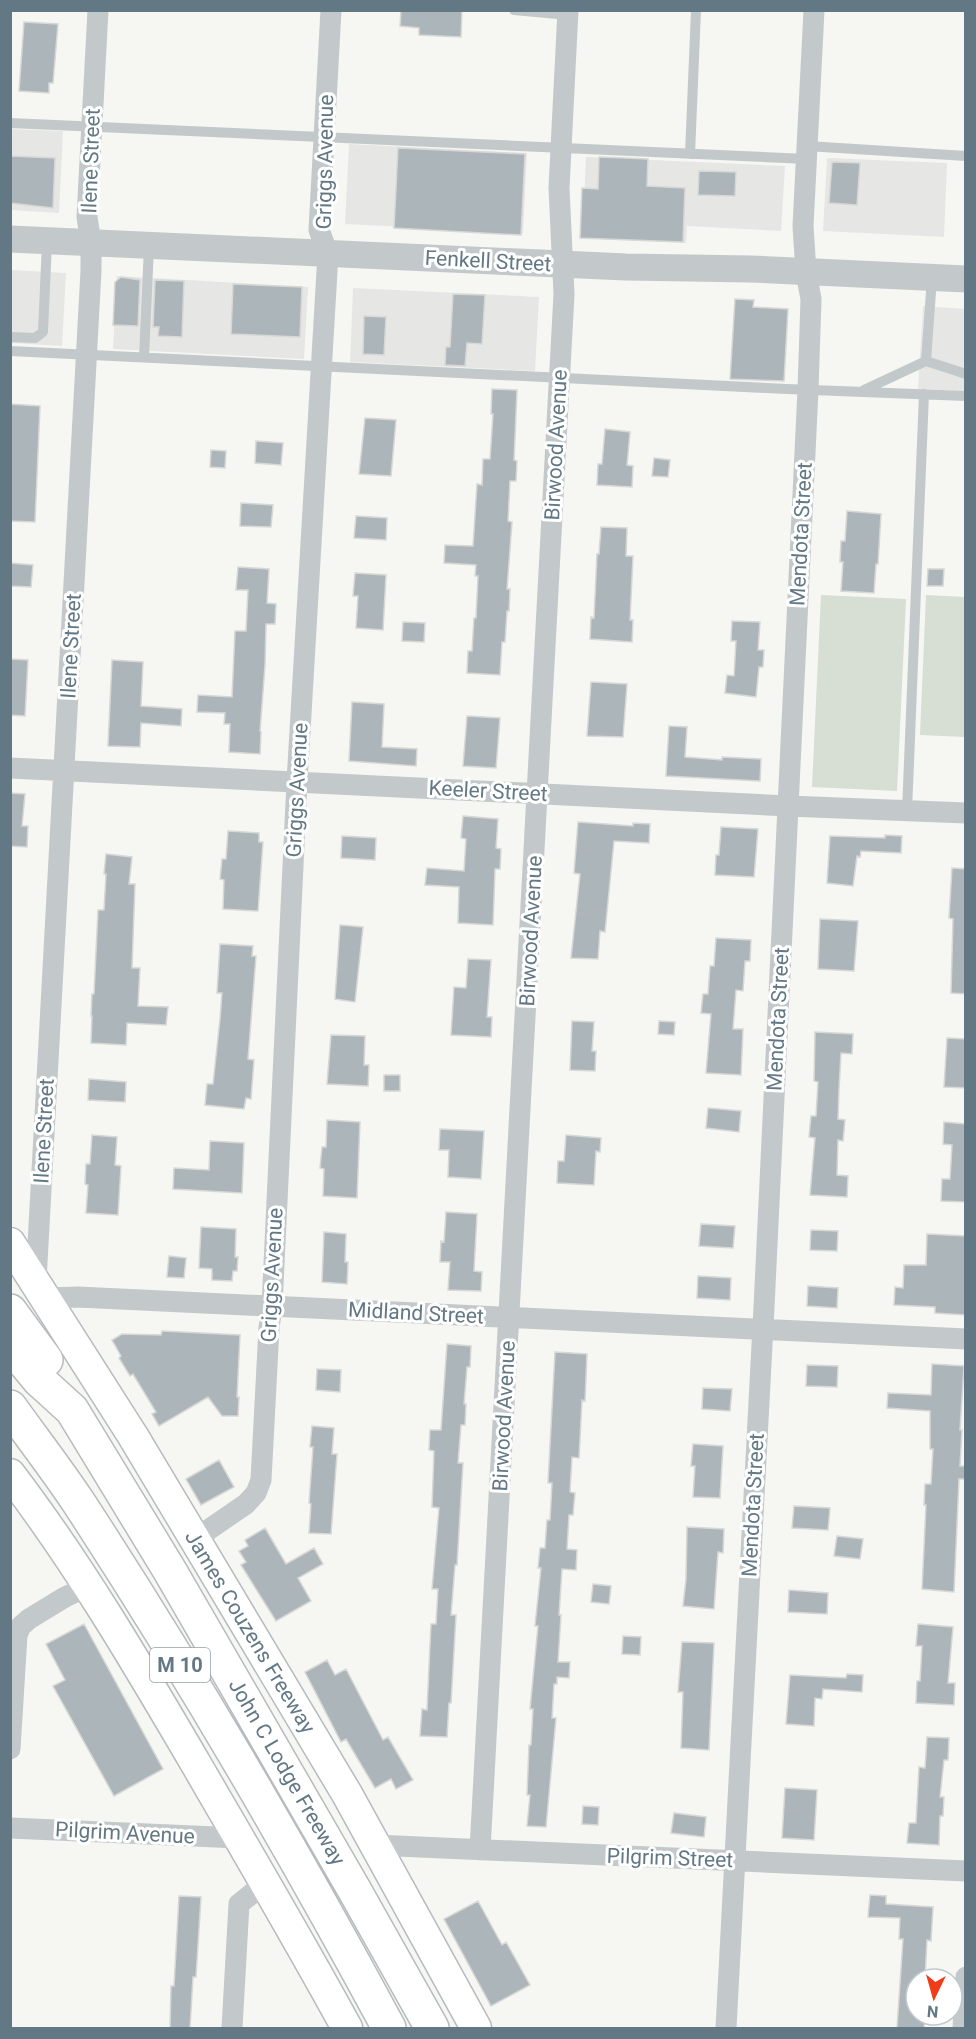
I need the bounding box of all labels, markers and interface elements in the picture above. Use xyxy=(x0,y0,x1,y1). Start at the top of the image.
street label: Griggs Avenue xyxy=(312,94,338,230)
street label: Ilene Street xyxy=(77,108,105,214)
street label: Fenkell Street xyxy=(424,246,552,276)
street label: Birwood Avenue xyxy=(540,369,572,521)
street label: Mendota Street xyxy=(785,461,817,606)
street label: Ilene Street xyxy=(56,593,86,699)
street label: Griggs Avenue xyxy=(281,722,313,858)
street label: Keeler Street xyxy=(428,776,548,806)
street label: Birwood Avenue xyxy=(515,855,547,1007)
street label: Mendota Street xyxy=(762,946,794,1091)
street label: Ilene Street xyxy=(29,1078,59,1184)
street label: Griggs Avenue xyxy=(256,1207,288,1343)
street label: Midland Street xyxy=(348,1297,485,1329)
street label: Birwood Avenue xyxy=(488,1340,520,1492)
street label: Mendota Street xyxy=(737,1432,769,1577)
street label: James Couzens Freeway xyxy=(180,1526,320,1738)
road number: M 10 xyxy=(150,1648,210,1682)
street label: John C Lodge Freeway xyxy=(224,1674,350,1870)
street label: Pilgrim Avenue xyxy=(55,1817,195,1849)
street label: Pilgrim Street xyxy=(606,1844,734,1872)
north arrow xyxy=(904,1967,964,2027)
text: N xyxy=(926,2001,939,2021)

